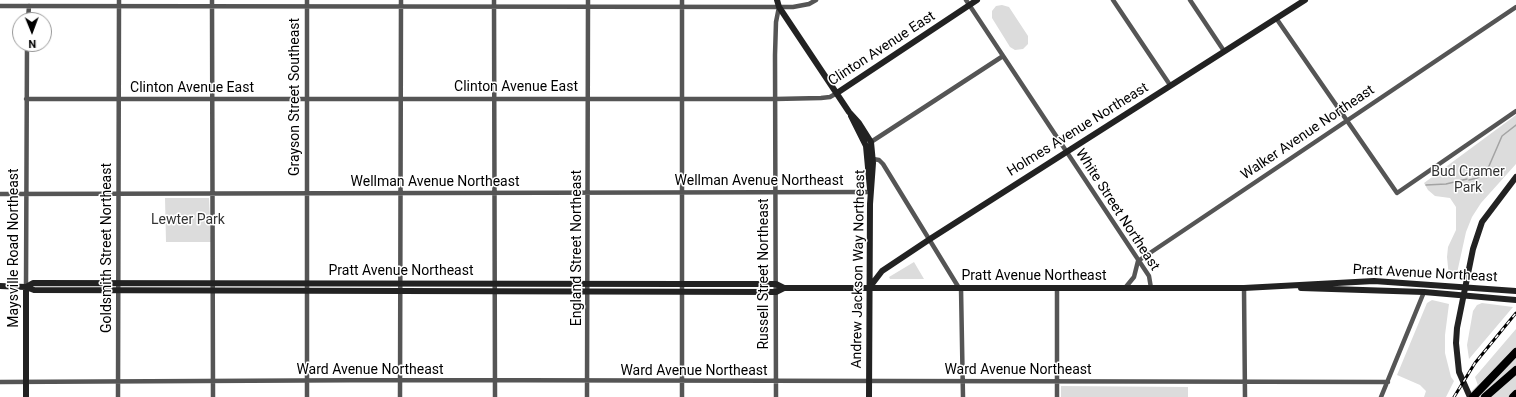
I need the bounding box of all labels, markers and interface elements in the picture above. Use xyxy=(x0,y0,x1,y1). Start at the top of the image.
street label: Clinton Avenue East xyxy=(825,8,939,90)
north arrow xyxy=(12,12,52,52)
street label: Grayson Street Southeast xyxy=(287,18,303,176)
text: N xyxy=(28,37,36,50)
street label: Clinton Avenue East xyxy=(454,79,578,95)
street label: Clinton Avenue East xyxy=(130,80,254,96)
street label: Holmes Avenue Northeast xyxy=(1004,80,1152,180)
street label: Walker Avenue Northeast xyxy=(1238,82,1378,184)
street label: White Street Northeast xyxy=(1071,146,1163,274)
street label: Goldsmith Street Northeast xyxy=(99,163,115,333)
park label: Bud Cramer Park xyxy=(1431,164,1505,196)
street label: Maysville Road Northeast xyxy=(6,168,22,328)
street label: Andrew Jackson Way Northeast xyxy=(849,169,869,369)
street label: England Street Northeast xyxy=(569,170,585,326)
street label: Wellman Avenue Northeast xyxy=(675,173,843,189)
street label: Wellman Avenue Northeast xyxy=(351,174,519,190)
street label: Russell Street Northeast xyxy=(756,198,772,350)
park label: Lewter Park xyxy=(151,212,225,228)
street label: Pratt Avenue Northeast xyxy=(1352,262,1498,286)
street label: Pratt Avenue Northeast xyxy=(329,263,473,279)
street label: Pratt Avenue Northeast xyxy=(962,268,1106,284)
street label: Ward Avenue Northeast xyxy=(296,362,444,378)
street label: Ward Avenue Northeast xyxy=(944,362,1092,378)
street label: Ward Avenue Northeast xyxy=(620,363,768,379)

